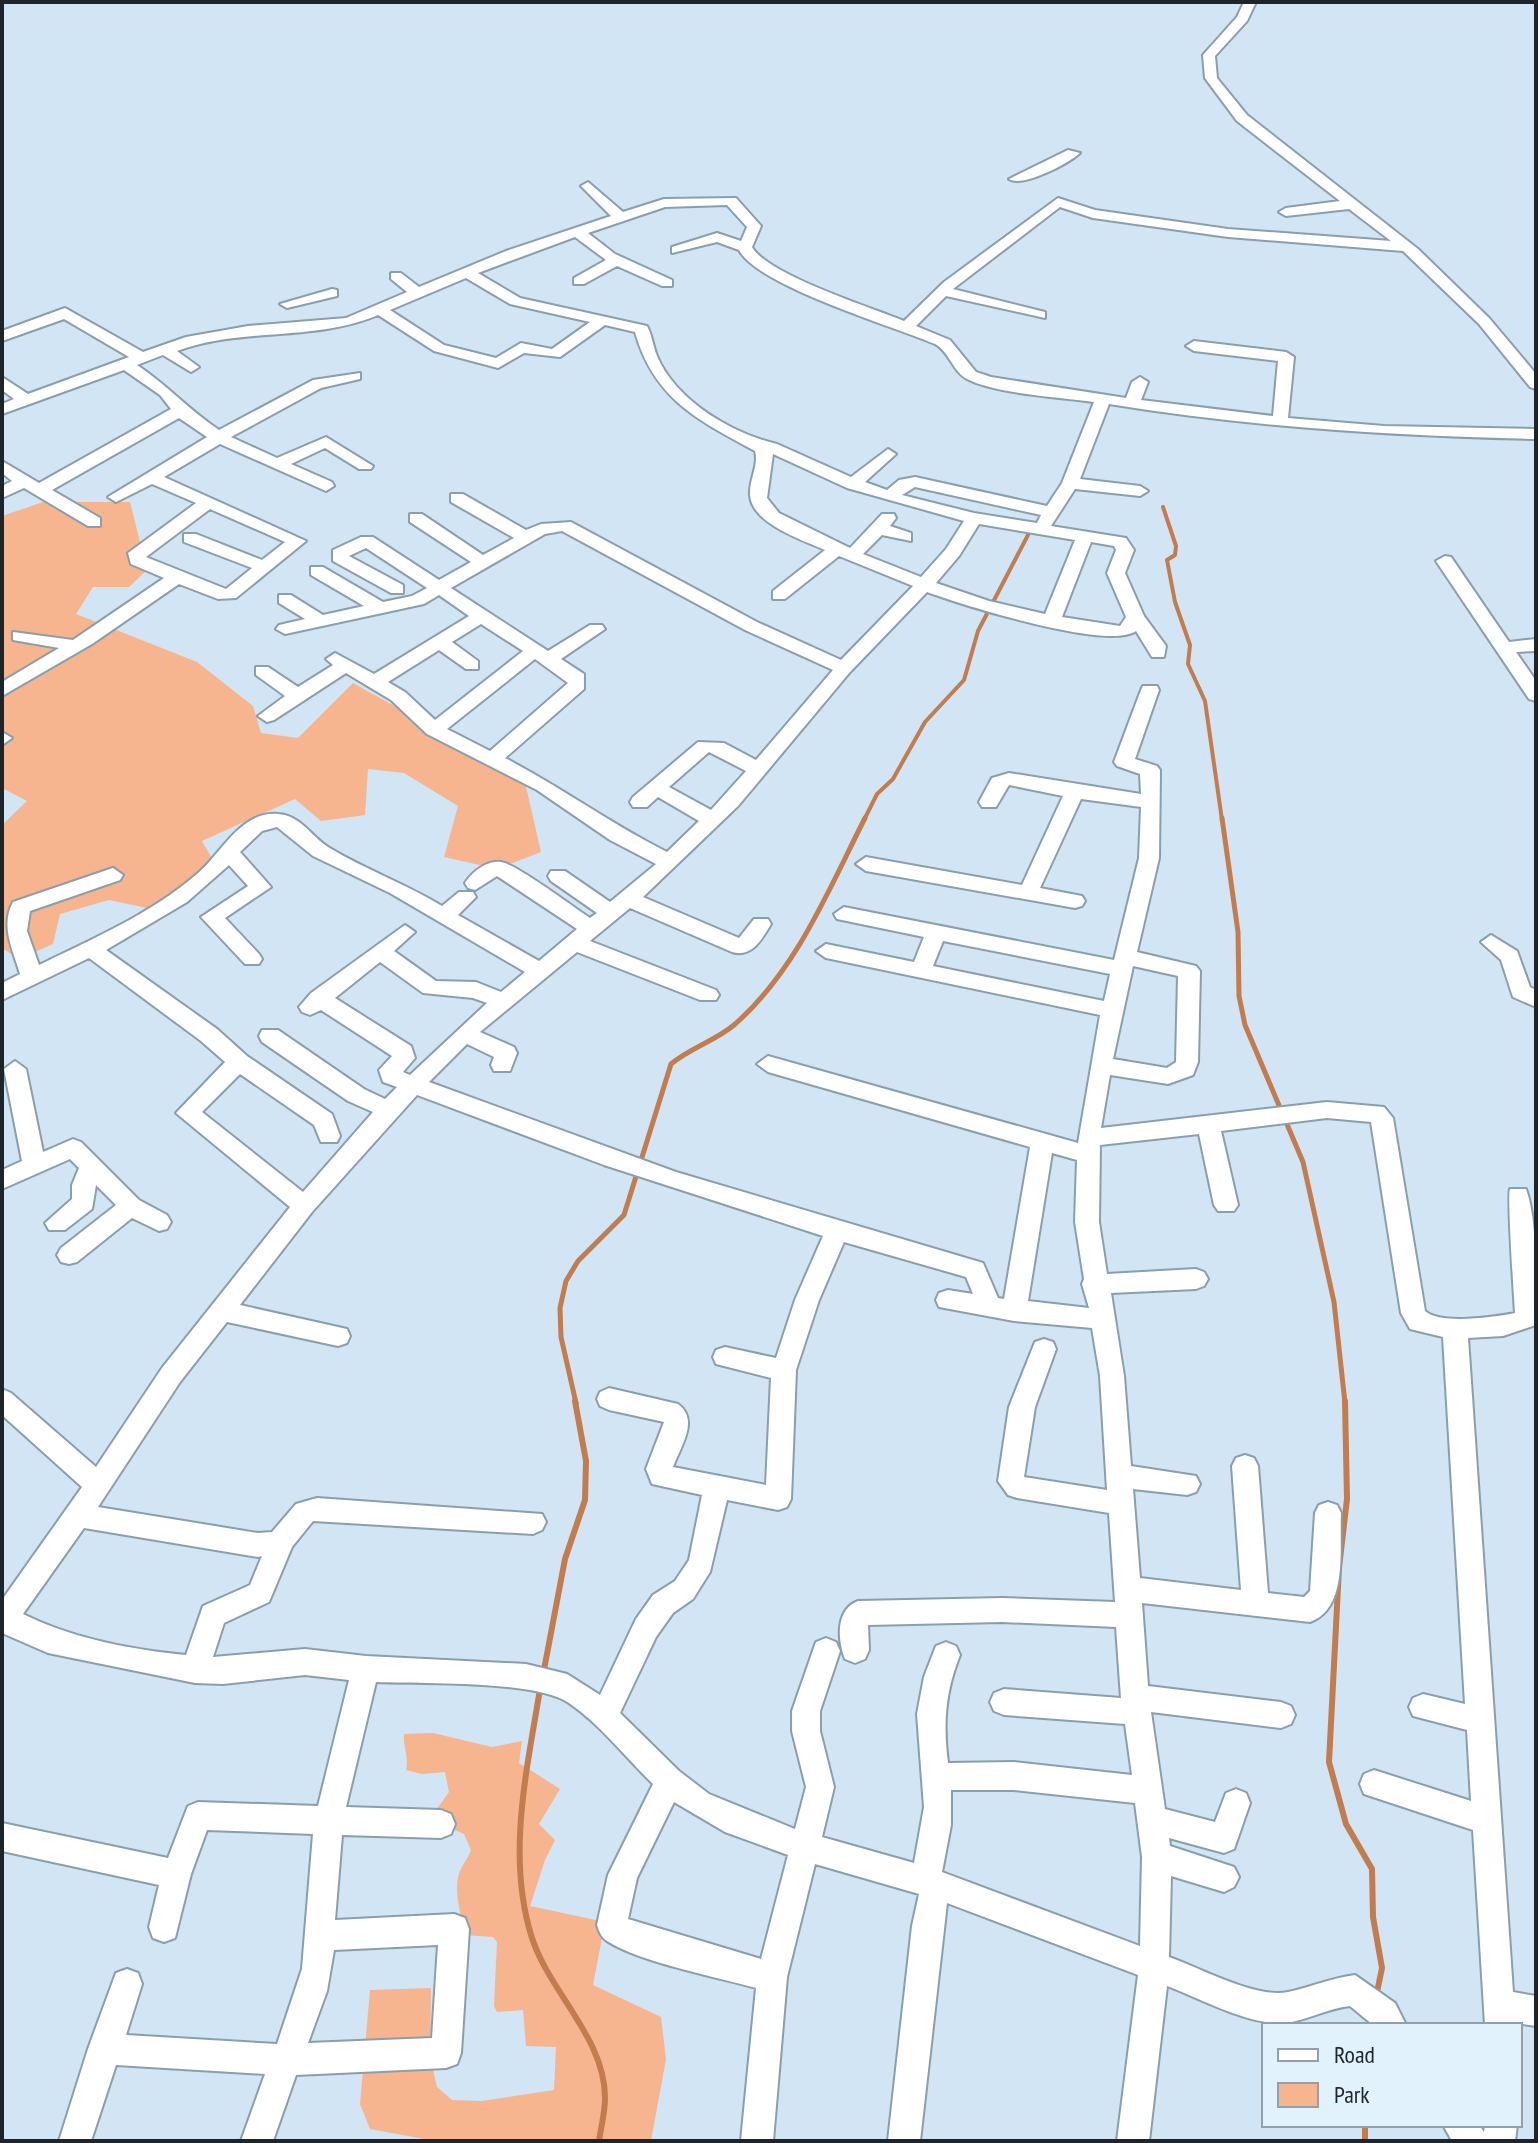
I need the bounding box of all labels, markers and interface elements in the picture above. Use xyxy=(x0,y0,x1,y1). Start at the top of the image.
legend xyxy=(1262,2023,1522,2127)
text: Road xyxy=(1334,2039,1375,2070)
text: Park xyxy=(1334,2079,1370,2110)

